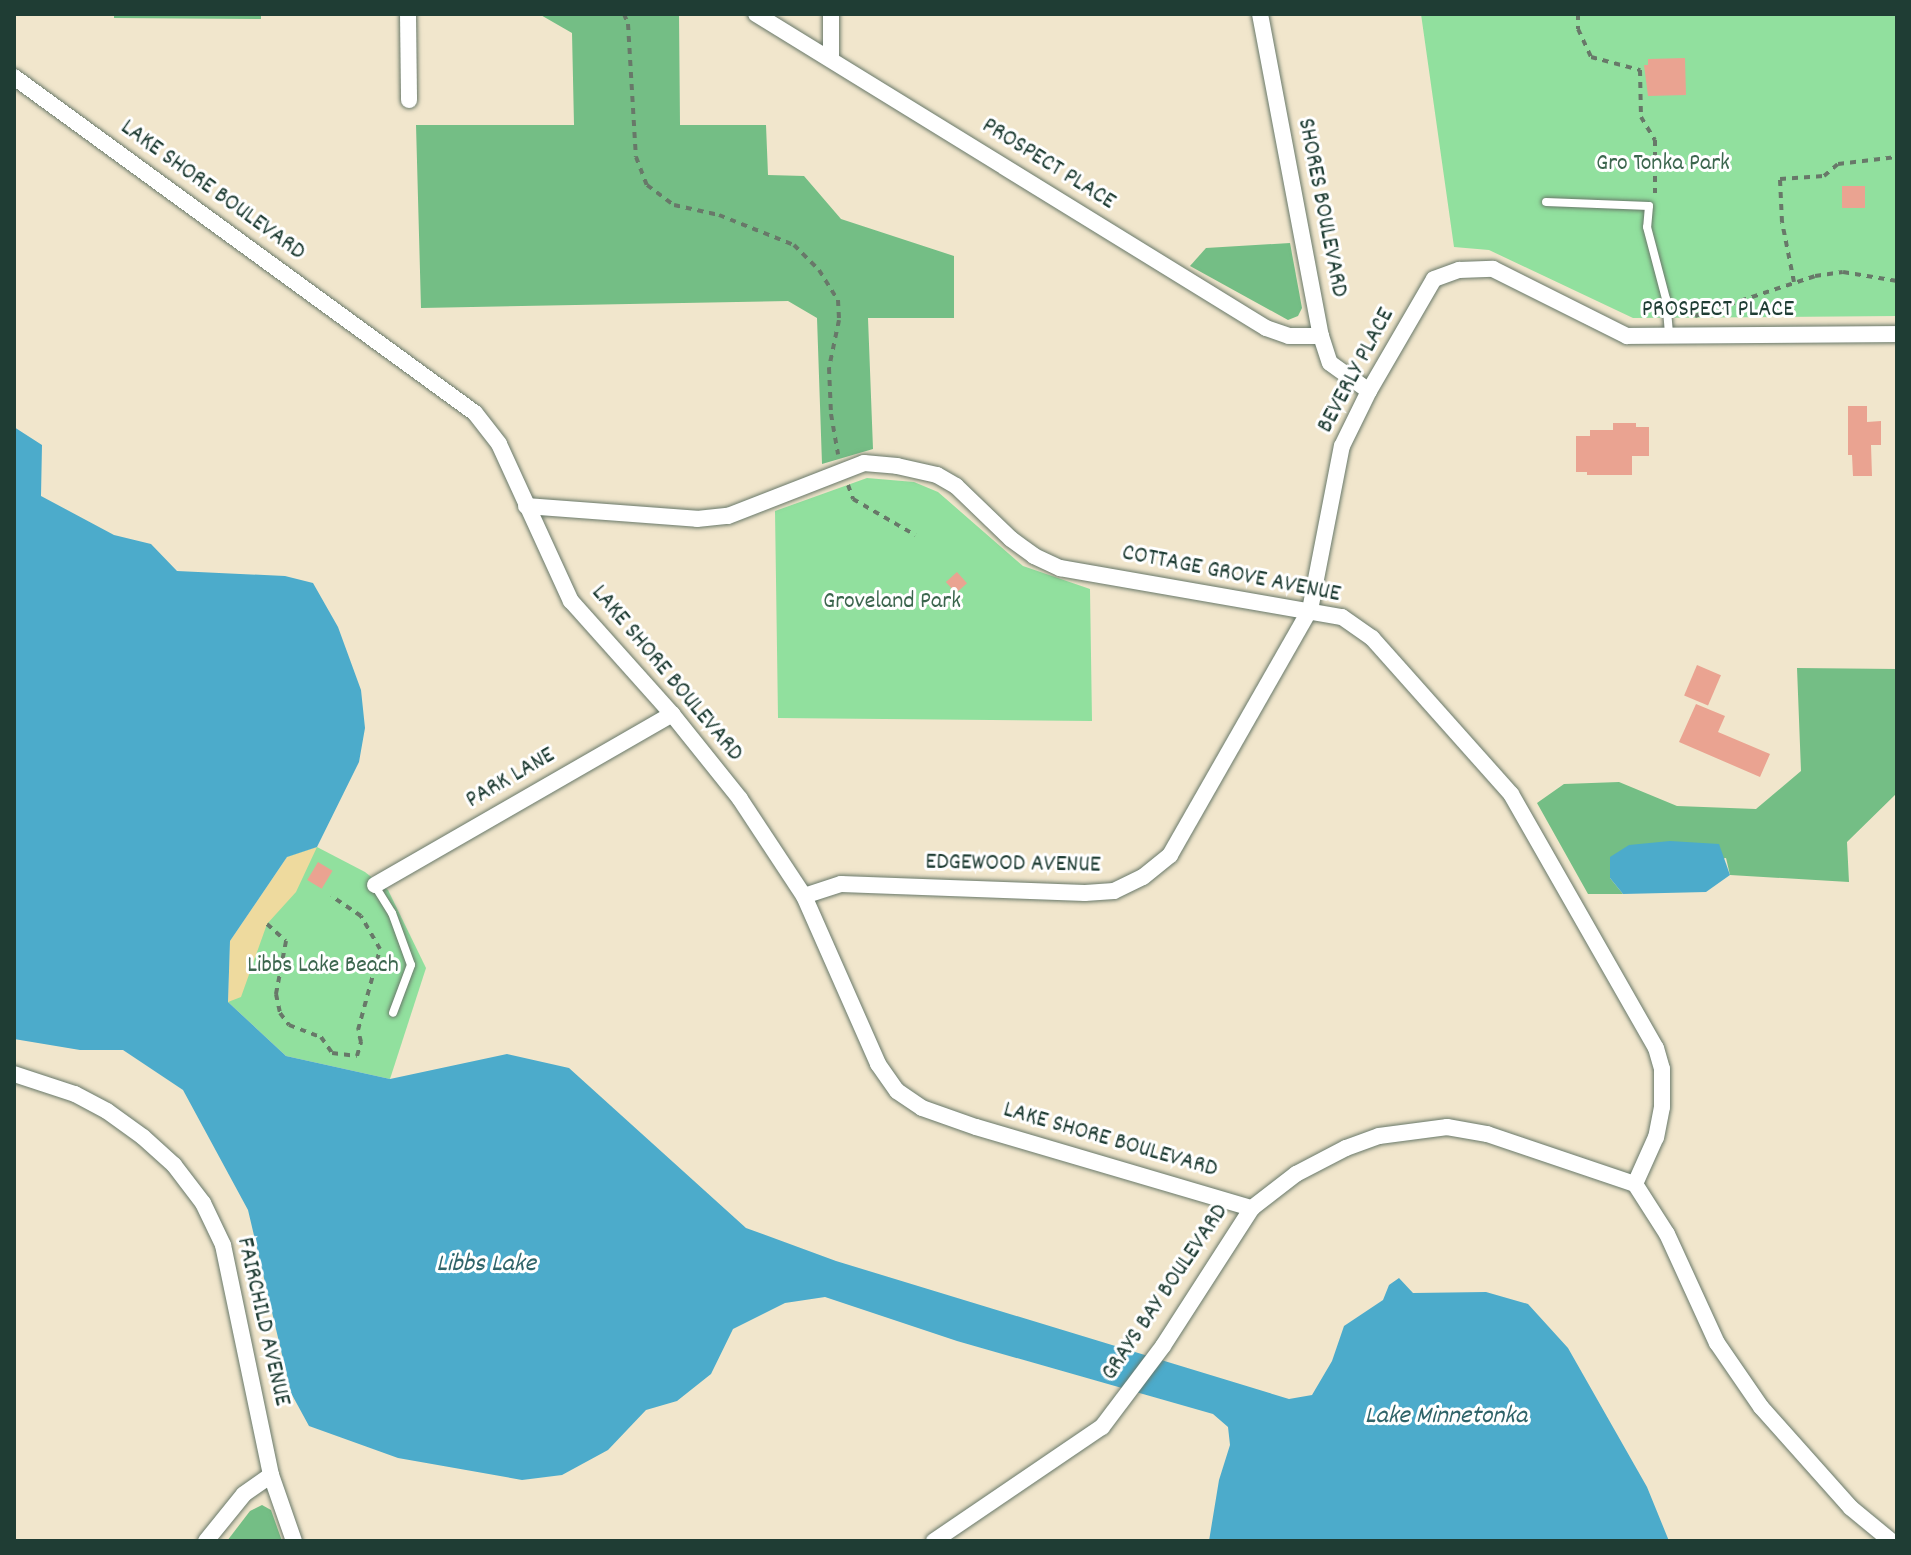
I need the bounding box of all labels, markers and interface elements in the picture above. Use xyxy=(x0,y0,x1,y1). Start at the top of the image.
street label: PROSPECT PLACE xyxy=(976,112,1120,218)
street label: LAKE SHORE BOULEVARD xyxy=(114,114,310,268)
street label: SHORES BOULEVARD xyxy=(1290,116,1352,300)
park label: Gro Tonka Park xyxy=(1596,151,1730,179)
street label: PROSPECT PLACE xyxy=(1642,297,1794,325)
street label: BEVERLY PLACE xyxy=(1312,304,1402,438)
street label: COTTAGE GROVE AVENUE xyxy=(1119,540,1343,610)
street label: LAKE SHORE BOULEVARD xyxy=(584,580,748,768)
park label: Groveland Park xyxy=(823,589,961,617)
street label: PARK LANE xyxy=(461,742,561,816)
street label: EDGEWOOD AVENUE xyxy=(925,849,1101,881)
park label: Libbs Lake Beach xyxy=(247,953,399,981)
street label: LAKE SHORE BOULEVARD xyxy=(1000,1097,1220,1185)
street label: GRAYS BAY BOULEVARD xyxy=(1096,1199,1236,1387)
street label: FAIRCHILD AVENUE xyxy=(229,1235,295,1409)
water label: Libbs Lake xyxy=(436,1249,536,1281)
water label: Lake Minnetonka xyxy=(1365,1401,1527,1433)

